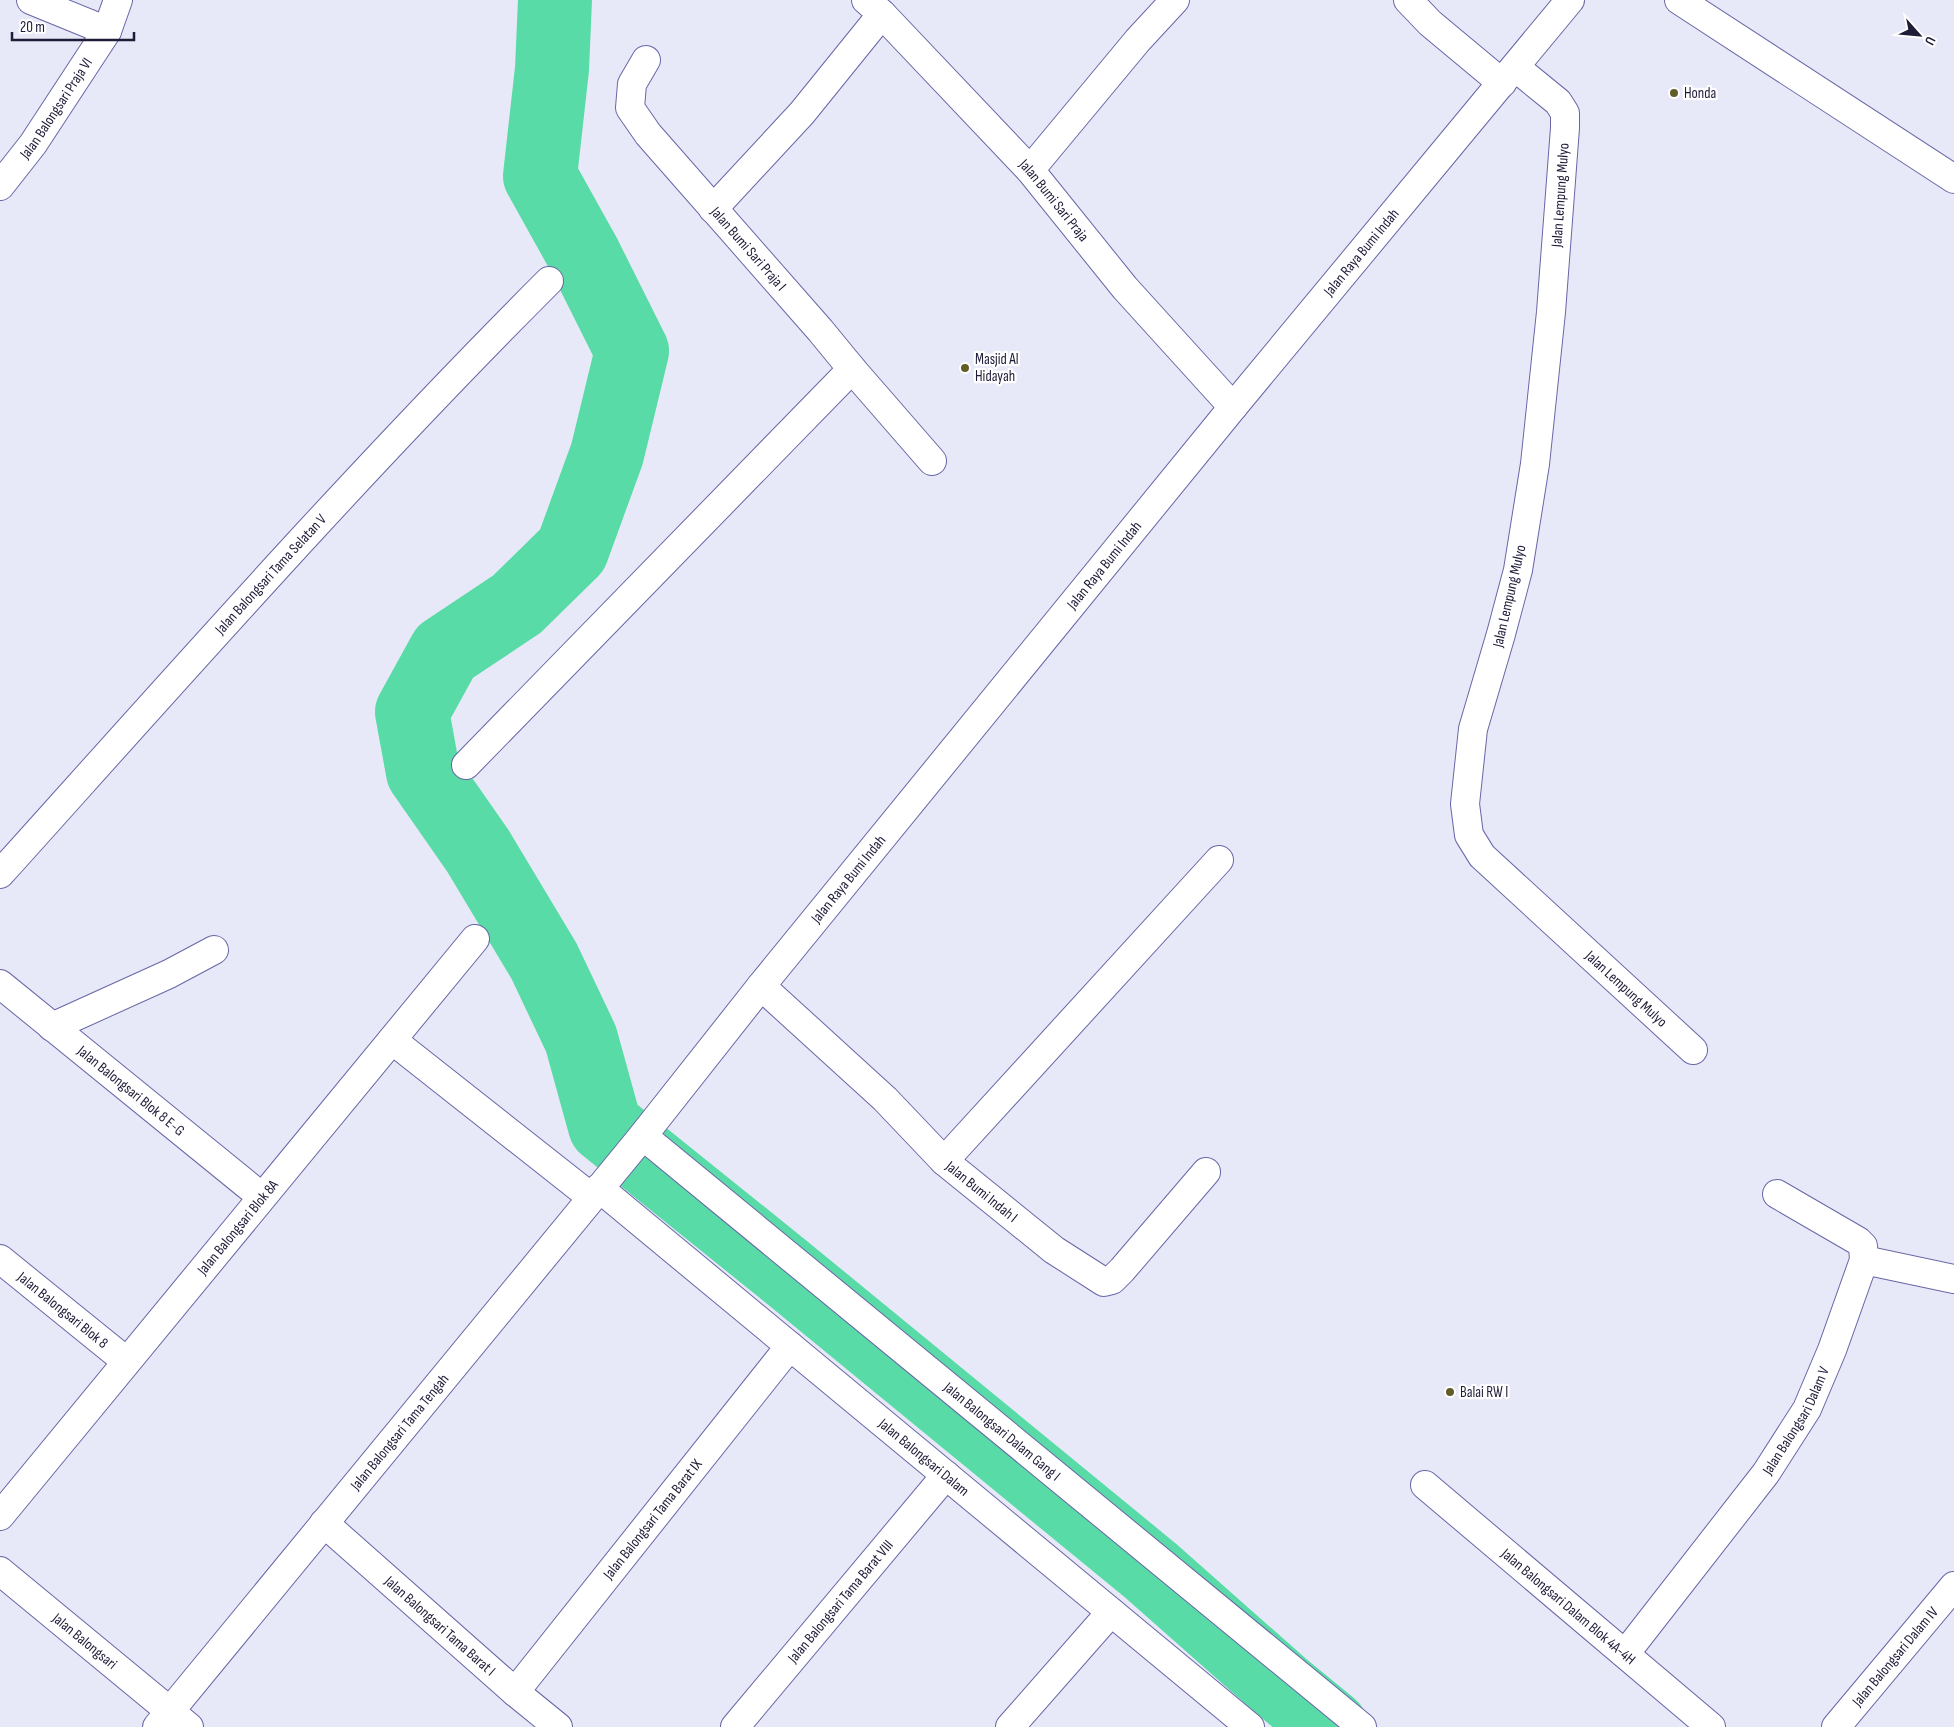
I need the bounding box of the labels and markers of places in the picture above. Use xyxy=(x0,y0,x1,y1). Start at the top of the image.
place label: Honda xyxy=(1684,84,1717,103)
marker: Honda xyxy=(1668,87,1680,99)
place label: Masjid Al Hidayah xyxy=(975,350,1019,386)
marker: Masjid Al Hidayah xyxy=(959,362,971,374)
place label: Balai RW I xyxy=(1460,1383,1508,1402)
marker: Balai RW I xyxy=(1444,1386,1456,1398)

